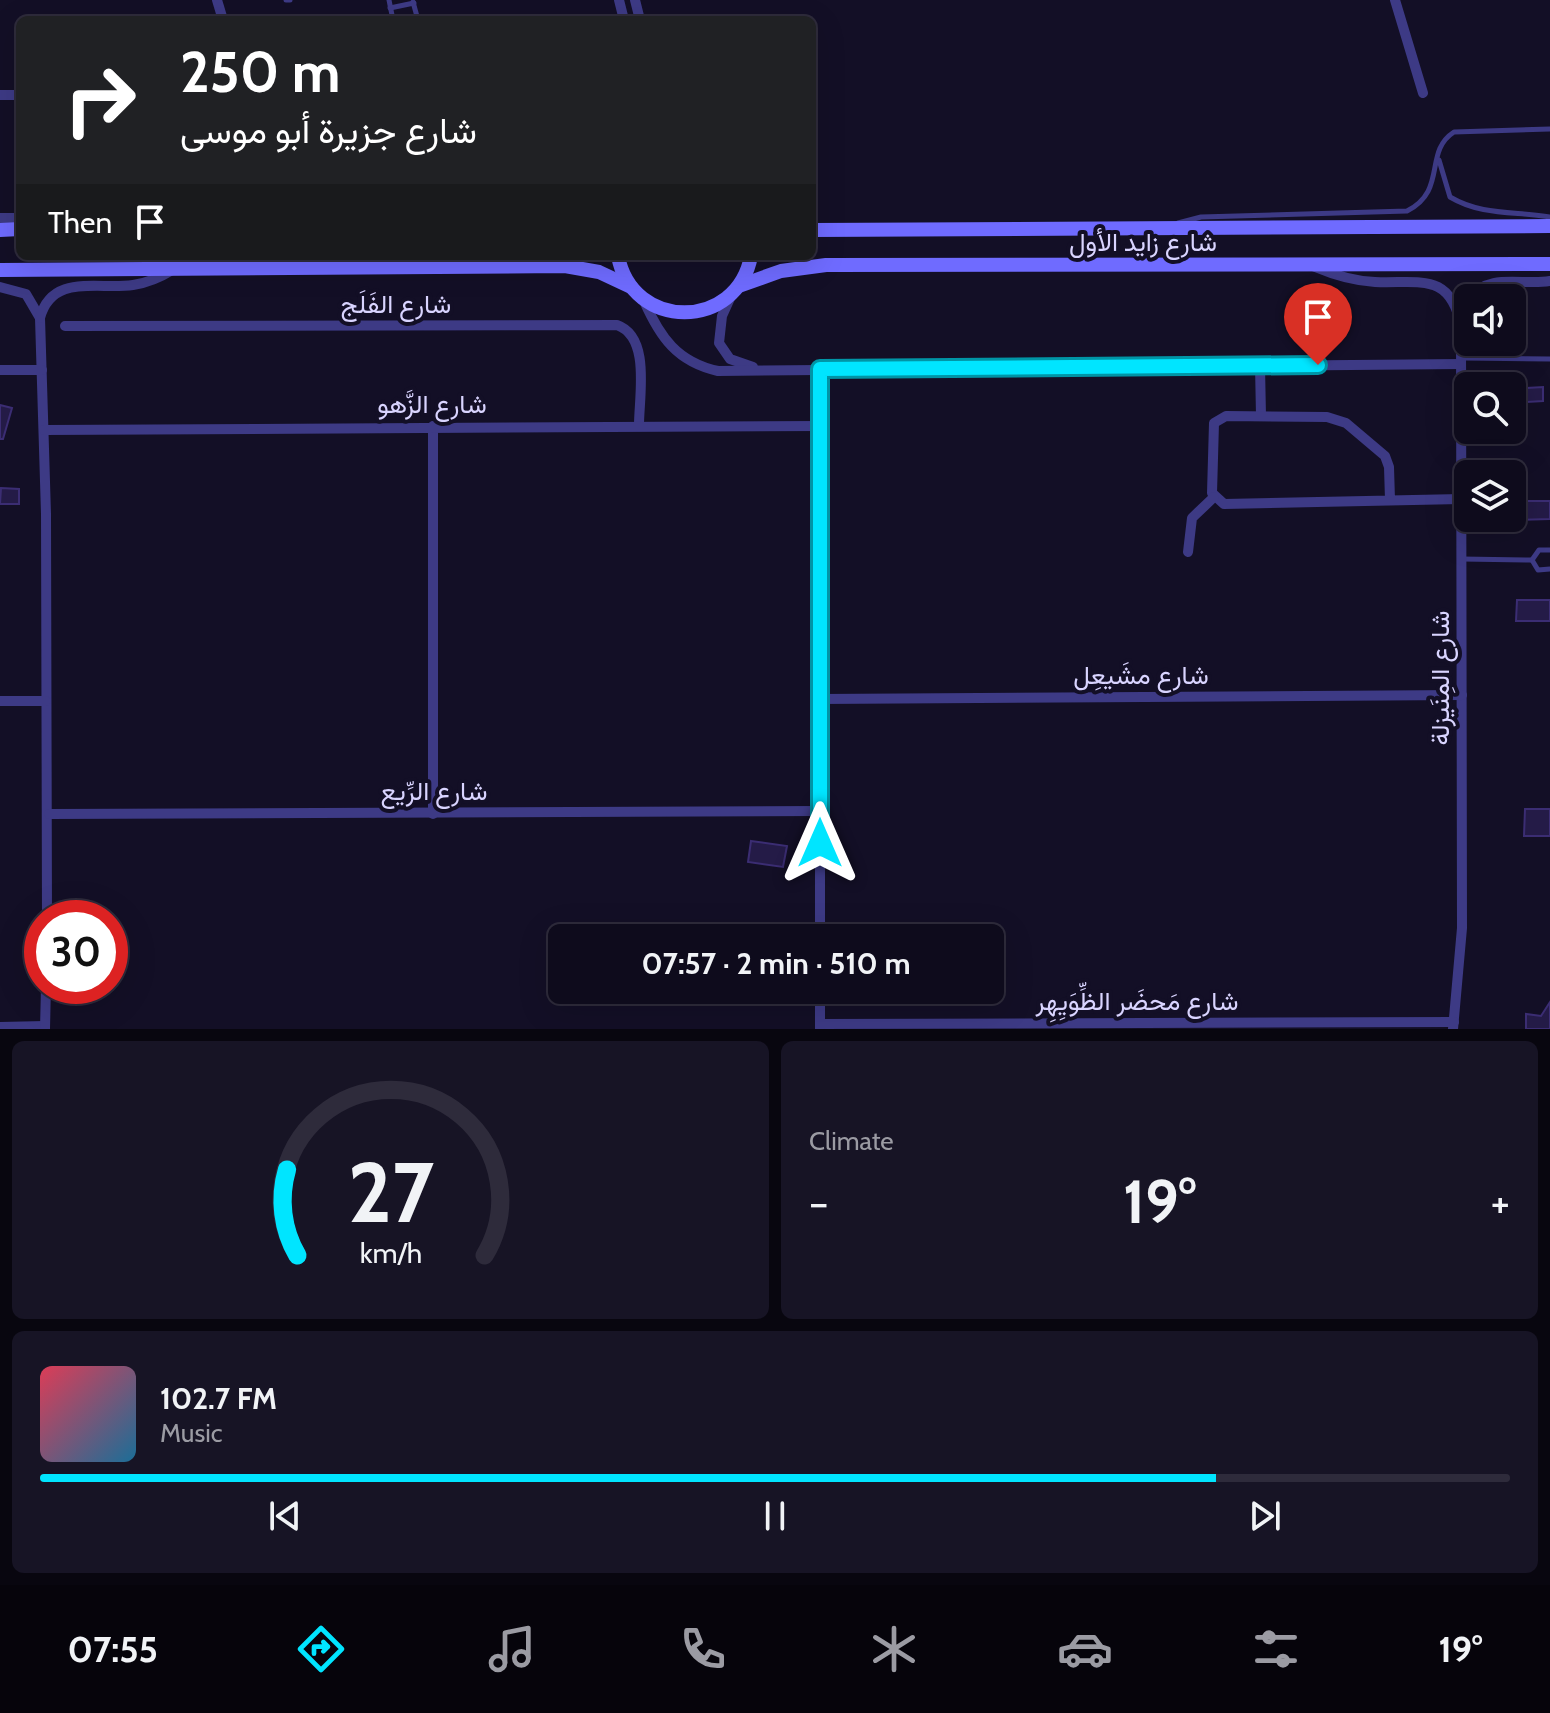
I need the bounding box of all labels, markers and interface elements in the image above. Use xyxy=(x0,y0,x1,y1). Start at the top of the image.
text: 250 m xyxy=(180,38,341,106)
icon: right xyxy=(48,48,152,152)
text: شارع جزيرة أبو موسى xyxy=(180,108,477,152)
icon: arrive xyxy=(128,200,172,244)
text: Then xyxy=(48,204,112,241)
street label: شارع زايد الأول xyxy=(1069,226,1217,260)
pin xyxy=(1284,283,1352,365)
map controls xyxy=(1454,284,1526,532)
button: sound xyxy=(1454,284,1526,356)
street label: شارع الفَلَج xyxy=(341,288,451,322)
icon: arrive xyxy=(1296,295,1340,339)
button: search xyxy=(1454,372,1526,444)
street label: شارع الزَّهو xyxy=(377,388,487,422)
button: layers xyxy=(1454,460,1526,532)
street label: شارع المِنَيزلة xyxy=(1424,611,1458,745)
street label: شارع مشَيعِل xyxy=(1073,659,1209,693)
street label: شارع الرِّيع xyxy=(381,775,487,809)
position arrow xyxy=(778,801,862,885)
speed limit sign: 30 xyxy=(24,900,128,1004)
text: 07:57 · 2 min · 510 m xyxy=(641,945,911,982)
street label: شارع مَحضَر الظِّوَيِهِر xyxy=(1034,982,1239,1023)
text: Climate xyxy=(809,1125,894,1157)
text: 27 xyxy=(347,1142,434,1243)
text: 19° xyxy=(1123,1165,1196,1238)
text: − xyxy=(809,1176,828,1229)
text: + xyxy=(1491,1176,1510,1229)
text: km/h xyxy=(359,1235,422,1270)
text: 102.7 FM xyxy=(160,1380,277,1417)
text: Music xyxy=(160,1417,223,1449)
icon: previous xyxy=(263,1494,307,1538)
icon: pause xyxy=(753,1494,797,1538)
icon: next xyxy=(1243,1494,1287,1538)
icon: directions xyxy=(293,1621,349,1677)
icon: music xyxy=(484,1621,540,1677)
icon: phone xyxy=(675,1621,731,1677)
icon: climate xyxy=(866,1621,922,1677)
icon: car xyxy=(1057,1621,1113,1677)
icon: filters xyxy=(1248,1621,1304,1677)
text: 07:55 xyxy=(67,1627,158,1671)
text: 19° xyxy=(1439,1627,1483,1671)

